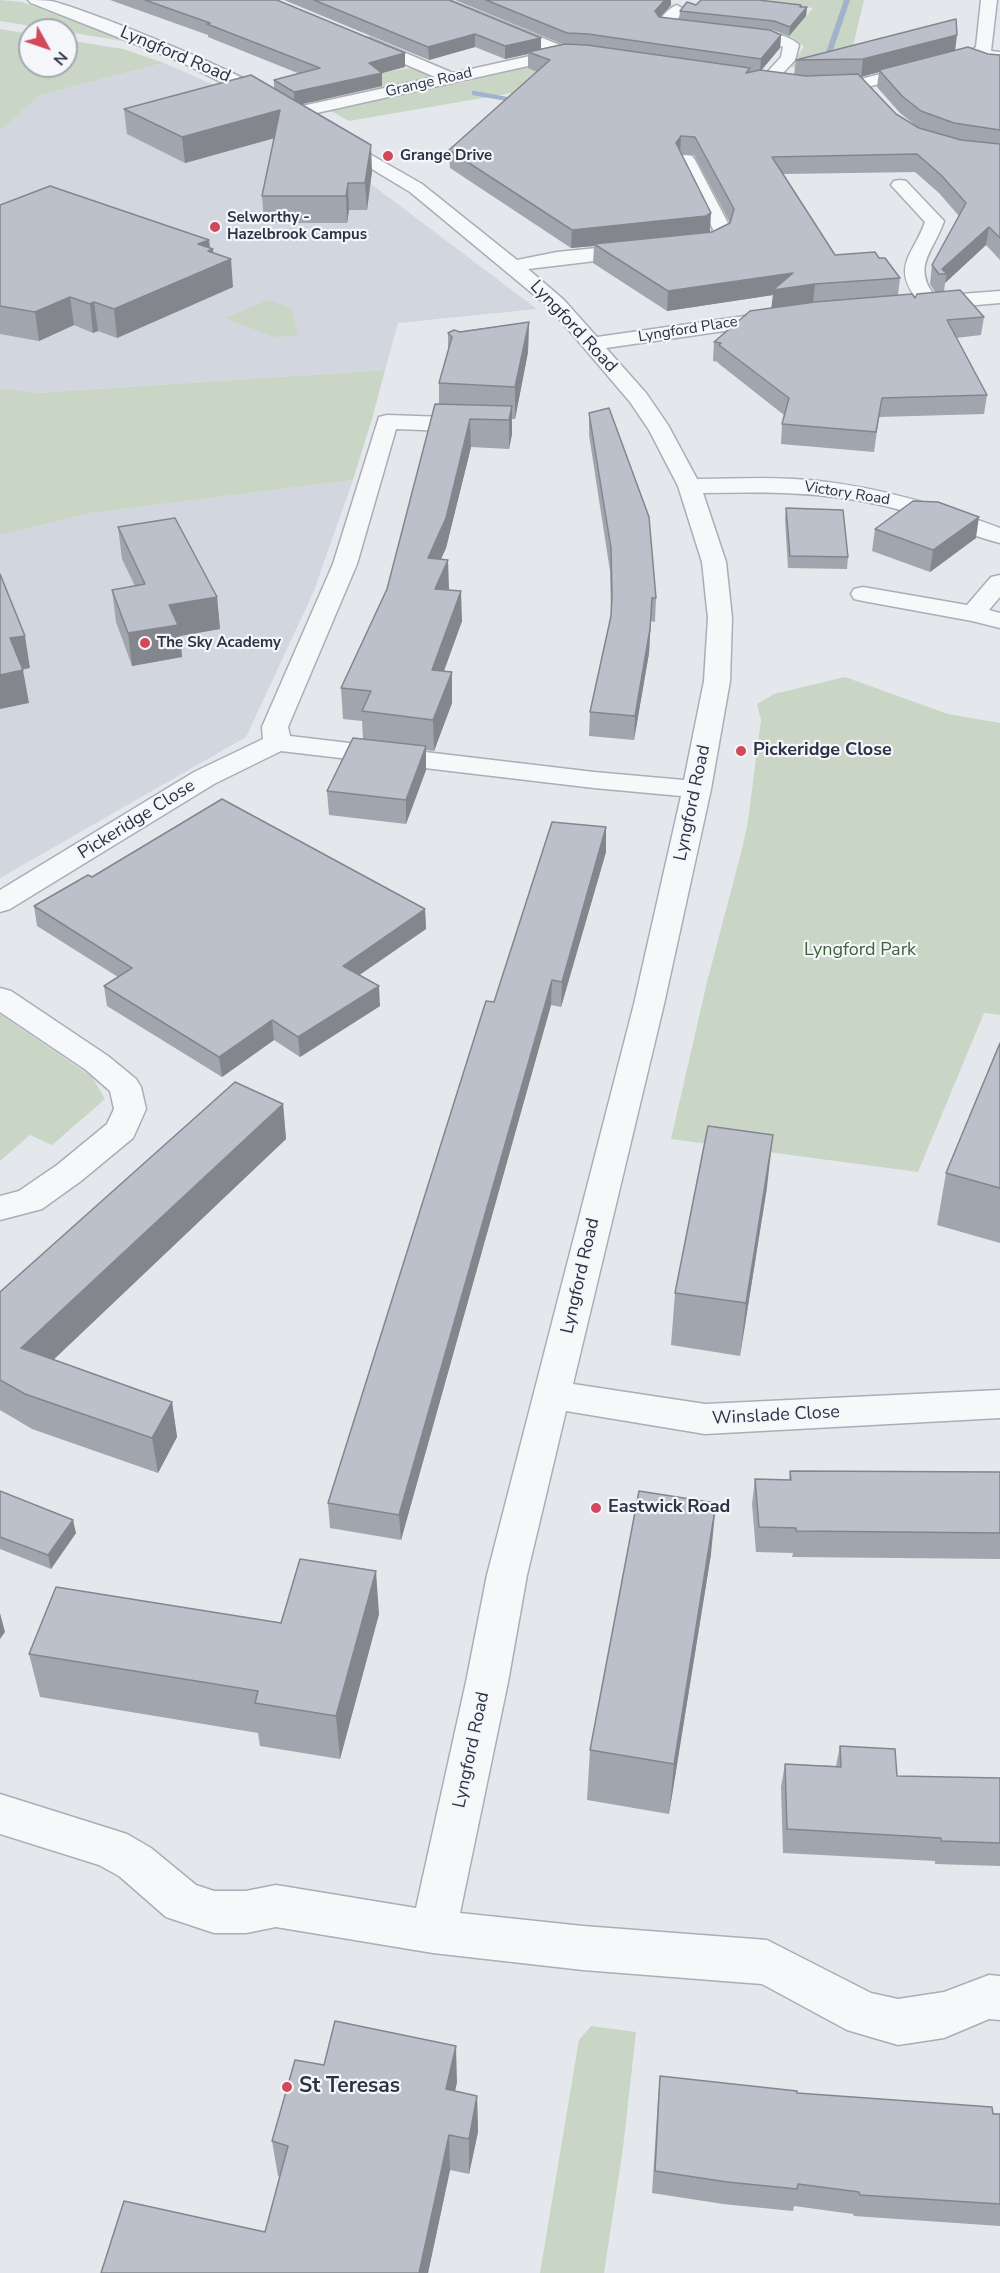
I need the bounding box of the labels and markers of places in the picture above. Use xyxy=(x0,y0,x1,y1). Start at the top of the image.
place label: Grange Drive xyxy=(400,147,492,165)
marker: Grange Drive xyxy=(381,149,395,163)
place label: Selworthy - Hazelbrook Campus xyxy=(227,209,367,244)
marker: Selworthy - Hazelbrook Campus xyxy=(208,220,222,234)
place label: The Sky Academy xyxy=(157,634,281,652)
marker: The Sky Academy xyxy=(138,636,152,650)
place label: Pickeridge Close xyxy=(753,740,892,762)
marker: Pickeridge Close xyxy=(734,744,748,758)
place label: Eastwick Road xyxy=(608,1497,730,1519)
marker: Eastwick Road xyxy=(589,1501,603,1515)
place label: St Teresas xyxy=(299,2074,400,2100)
marker: St Teresas xyxy=(280,2080,294,2094)

